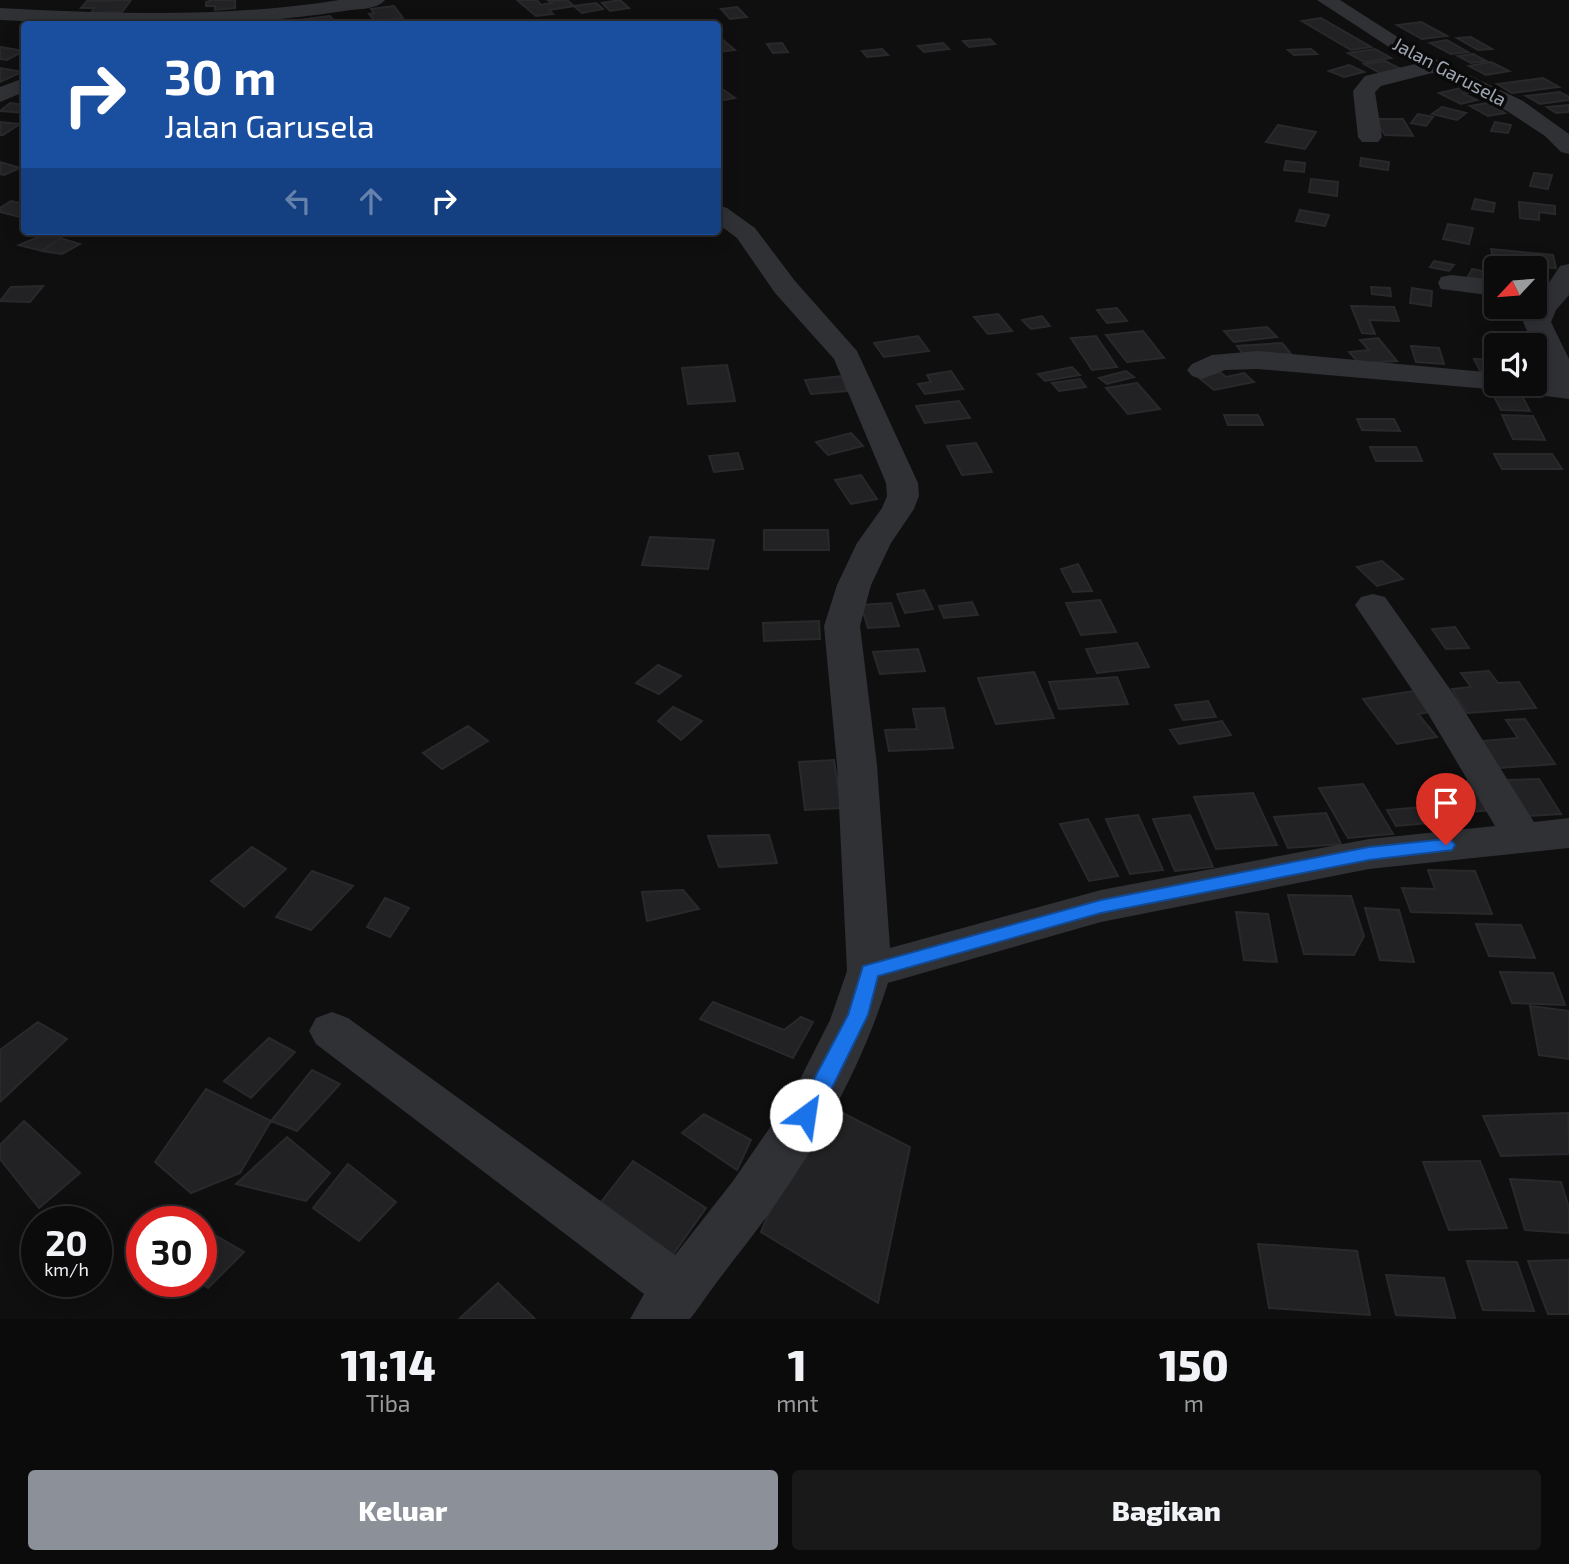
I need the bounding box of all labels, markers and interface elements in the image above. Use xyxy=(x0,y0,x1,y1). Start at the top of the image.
street label: Jalan Garusela xyxy=(1389,32,1511,110)
text: 30 m xyxy=(164,46,276,105)
icon: right xyxy=(49,49,140,140)
text: Jalan Garusela xyxy=(164,106,375,144)
icon: left xyxy=(279,182,317,220)
icon: ahead xyxy=(352,182,390,220)
icon: right xyxy=(425,182,463,220)
north arrow xyxy=(1484,256,1547,318)
map controls xyxy=(1484,256,1547,396)
button: sound xyxy=(1484,333,1547,396)
pin xyxy=(1416,773,1476,845)
icon: arrive xyxy=(1427,784,1465,822)
position arrow xyxy=(769,1078,843,1152)
speed limit sign: 30 xyxy=(126,1206,217,1297)
text: 20 xyxy=(45,1221,88,1263)
text: km/h xyxy=(44,1258,89,1280)
text: 11:14 xyxy=(340,1339,436,1389)
text: 1 xyxy=(788,1339,807,1389)
text: 150 xyxy=(1159,1339,1229,1389)
text: Tiba xyxy=(366,1389,411,1417)
text: mnt xyxy=(776,1389,818,1417)
text: m xyxy=(1184,1389,1204,1417)
button: Keluar xyxy=(28,1470,778,1550)
button: Bagikan xyxy=(792,1470,1541,1550)

